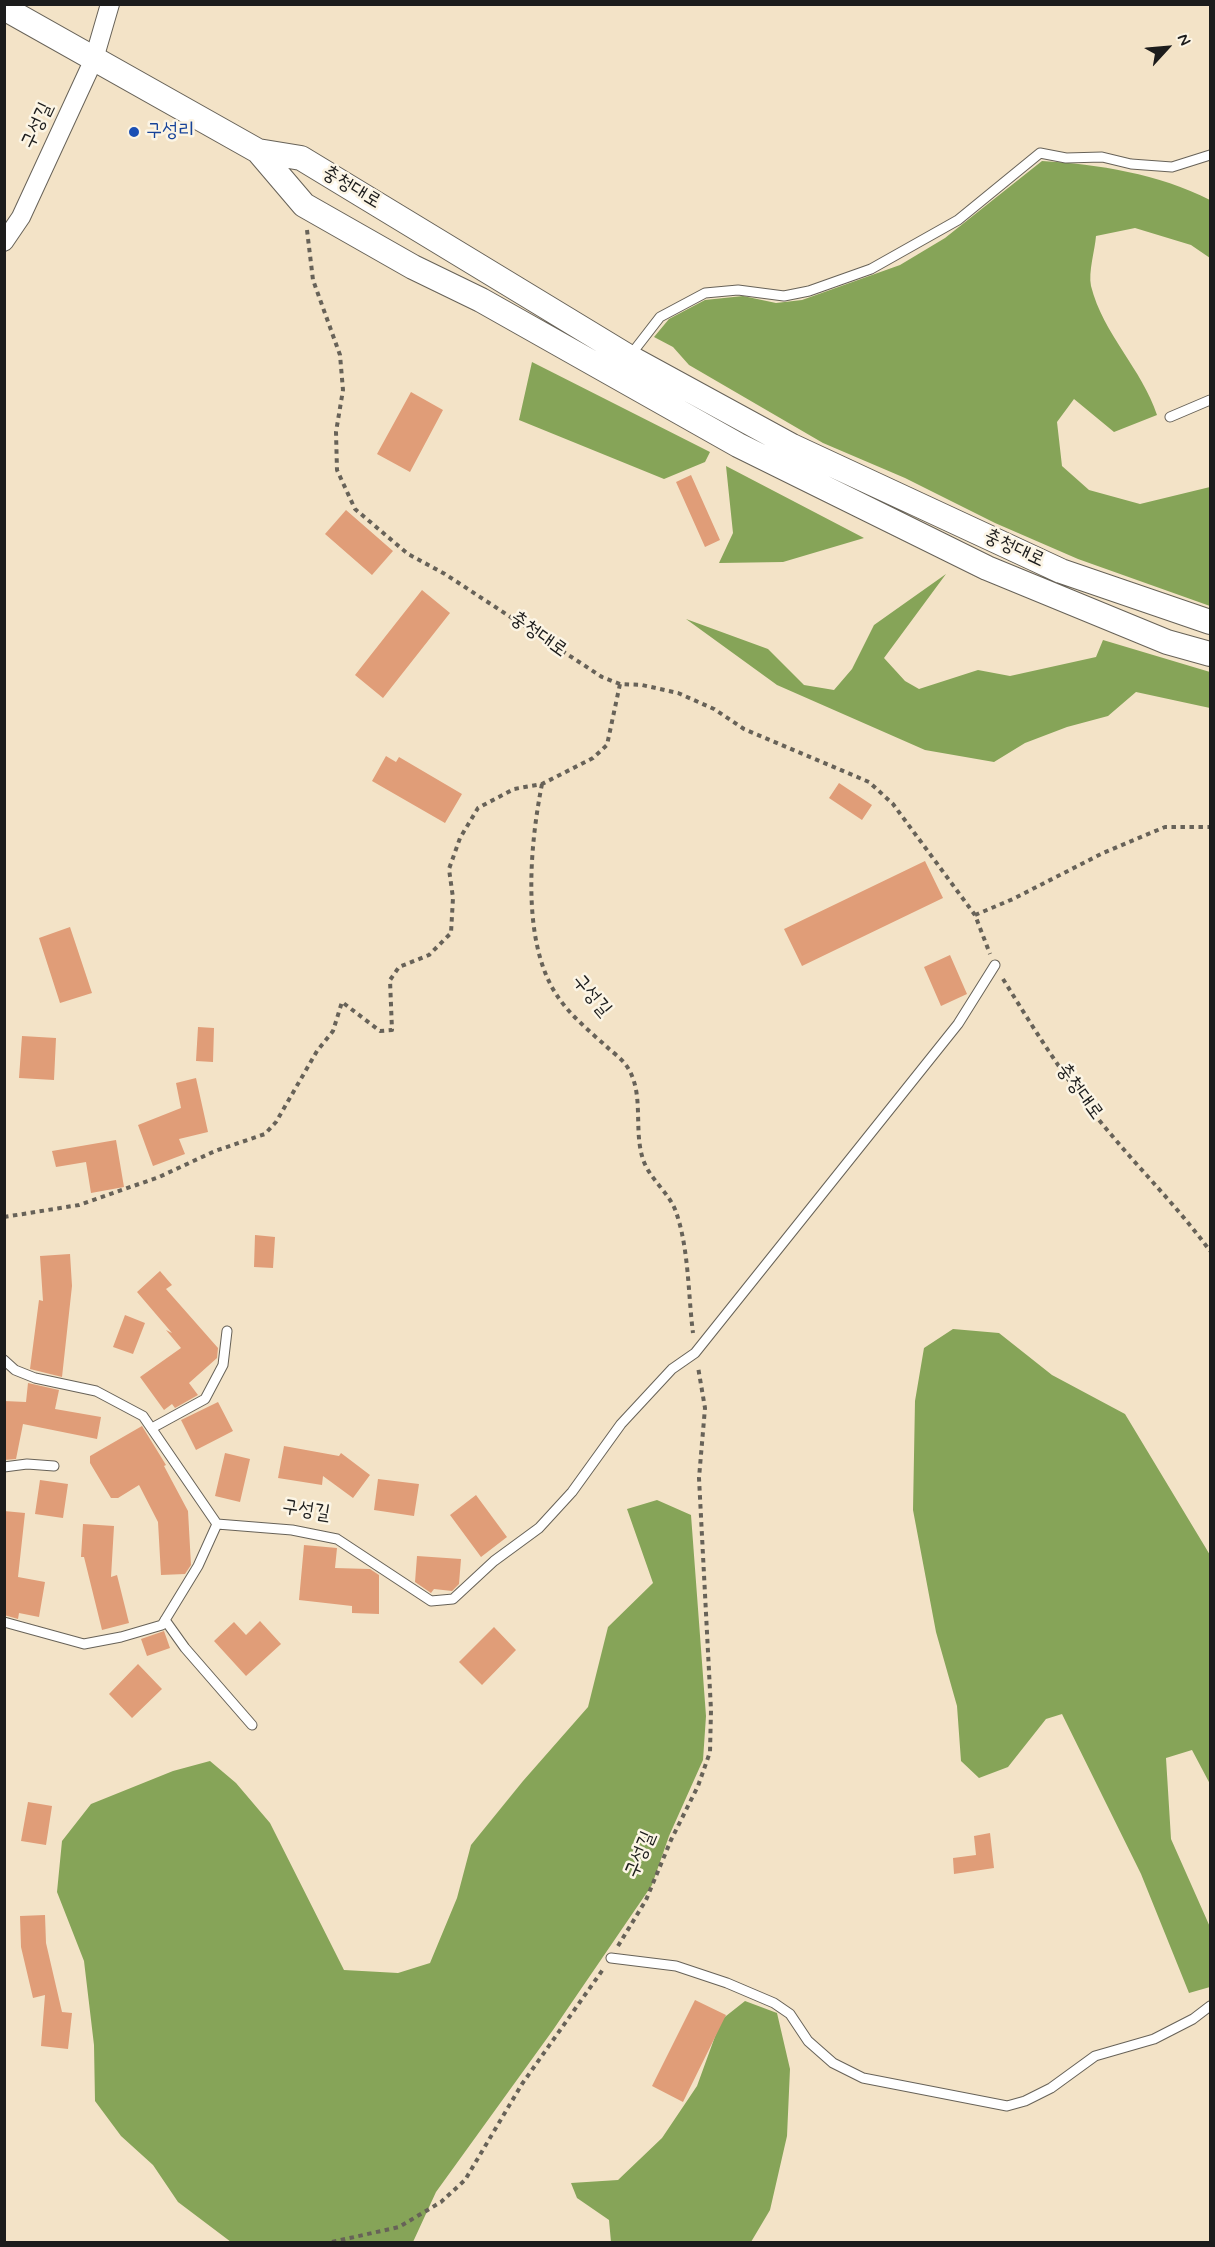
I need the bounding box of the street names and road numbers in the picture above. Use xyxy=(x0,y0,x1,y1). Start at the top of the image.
street label: 구성길 xyxy=(17,99,59,153)
street label: 충청대로 xyxy=(317,161,385,215)
street label: 충청대로 xyxy=(980,525,1048,573)
street label: 충청대로 xyxy=(505,607,571,663)
street label: 구성길 xyxy=(566,970,616,1022)
street label: 충청대로 xyxy=(1050,1059,1108,1125)
street label: 구성길 xyxy=(280,1495,332,1527)
street label: 구성길 xyxy=(621,1828,661,1882)

